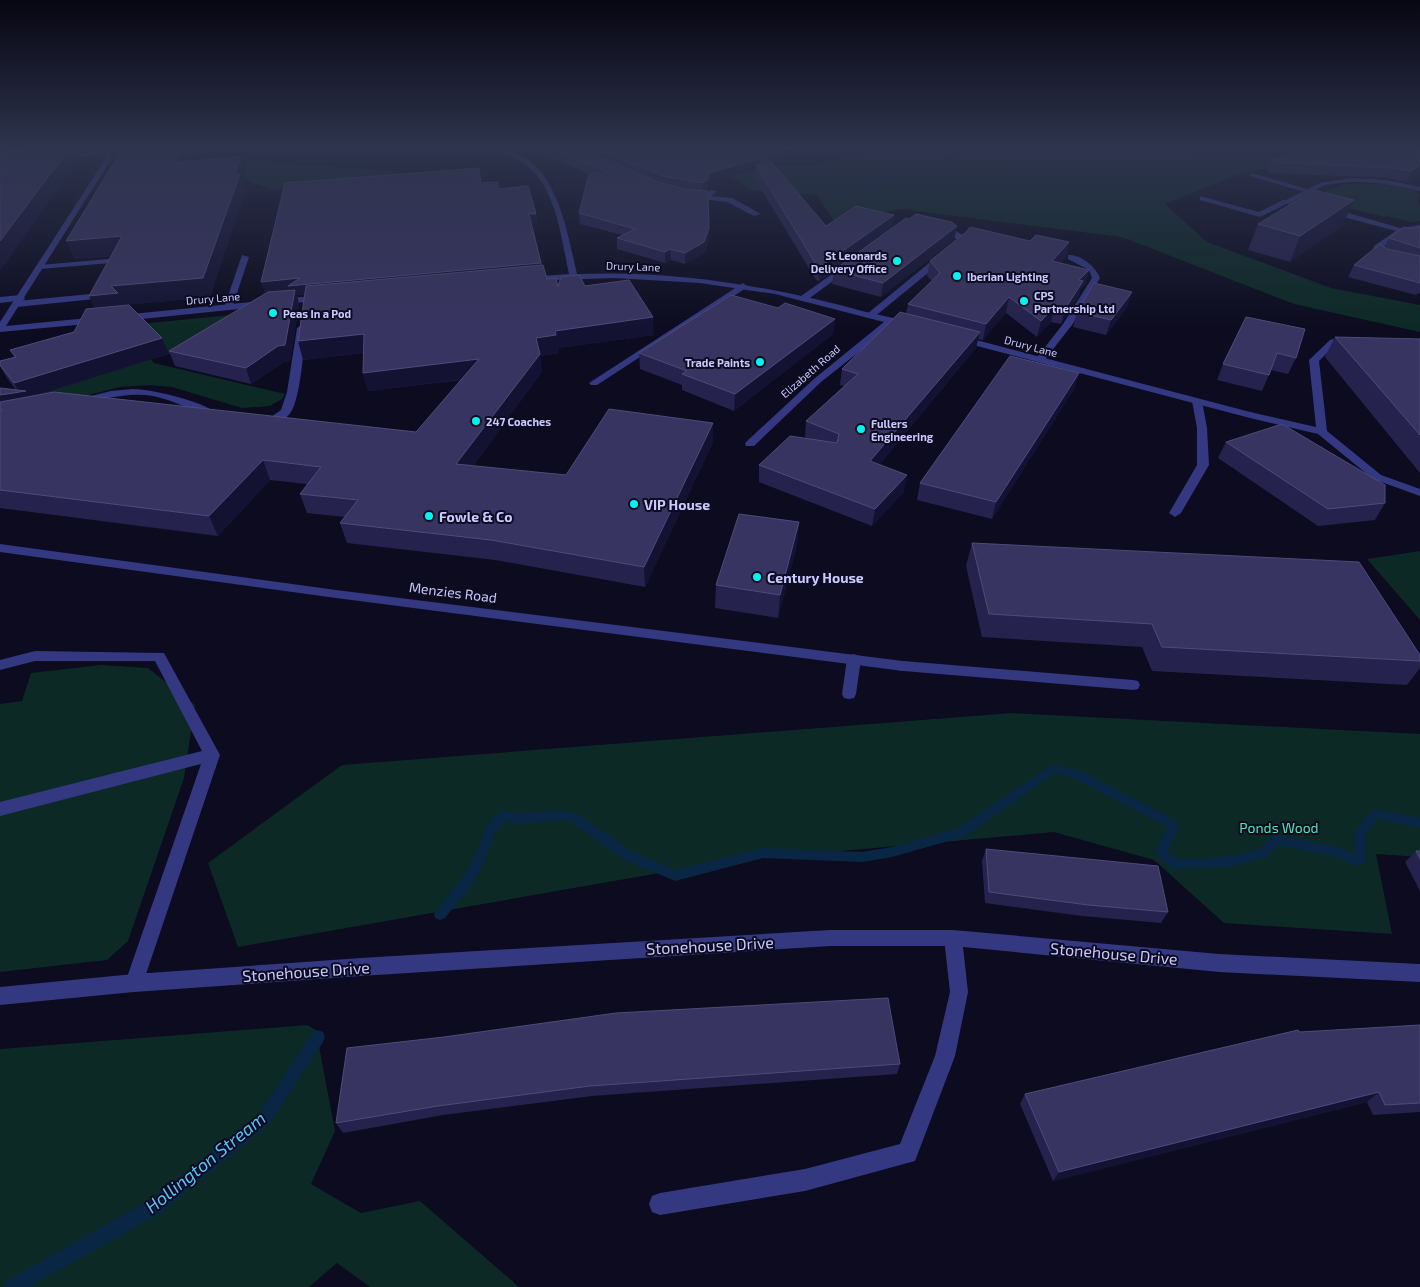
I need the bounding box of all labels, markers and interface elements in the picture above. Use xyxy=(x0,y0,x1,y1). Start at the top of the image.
place label: St Leonards Delivery Office xyxy=(811,249,887,276)
marker: St Leonards Delivery Office xyxy=(891,255,903,267)
street label: Drury Lane xyxy=(606,259,661,273)
marker: Iberian Lighting xyxy=(951,270,963,282)
place label: Iberian Lighting xyxy=(967,270,1049,283)
street label: Drury Lane xyxy=(185,289,241,307)
place label: CPS Partnership Ltd xyxy=(1034,289,1115,315)
marker: CPS Partnership Ltd xyxy=(1018,295,1030,307)
marker: Peas In a Pod xyxy=(267,307,279,319)
place label: Peas In a Pod xyxy=(283,307,351,320)
street label: Drury Lane xyxy=(1003,333,1059,359)
street label: Elizabeth Road xyxy=(778,342,842,400)
place label: Trade Paints xyxy=(685,356,750,369)
marker: Trade Paints xyxy=(754,356,766,368)
marker: 247 Coaches xyxy=(470,415,482,427)
place label: 247 Coaches xyxy=(486,415,551,428)
place label: Fullers Engineering xyxy=(871,417,934,443)
marker: Fullers Engineering xyxy=(855,423,867,435)
place label: VIP House xyxy=(644,496,710,513)
marker: VIP House xyxy=(628,498,640,510)
place label: Fowle & Co xyxy=(439,508,512,525)
marker: Fowle & Co xyxy=(423,510,435,522)
place label: Century House xyxy=(767,569,864,586)
marker: Century House xyxy=(751,571,763,583)
street label: Menzies Road xyxy=(408,578,498,606)
park label: Ponds Wood xyxy=(1239,819,1319,836)
street label: Stonehouse Drive xyxy=(646,932,774,958)
street label: Stonehouse Drive xyxy=(1050,938,1178,968)
street label: Stonehouse Drive xyxy=(242,957,370,985)
water label: Hollington Stream xyxy=(140,1107,270,1217)

